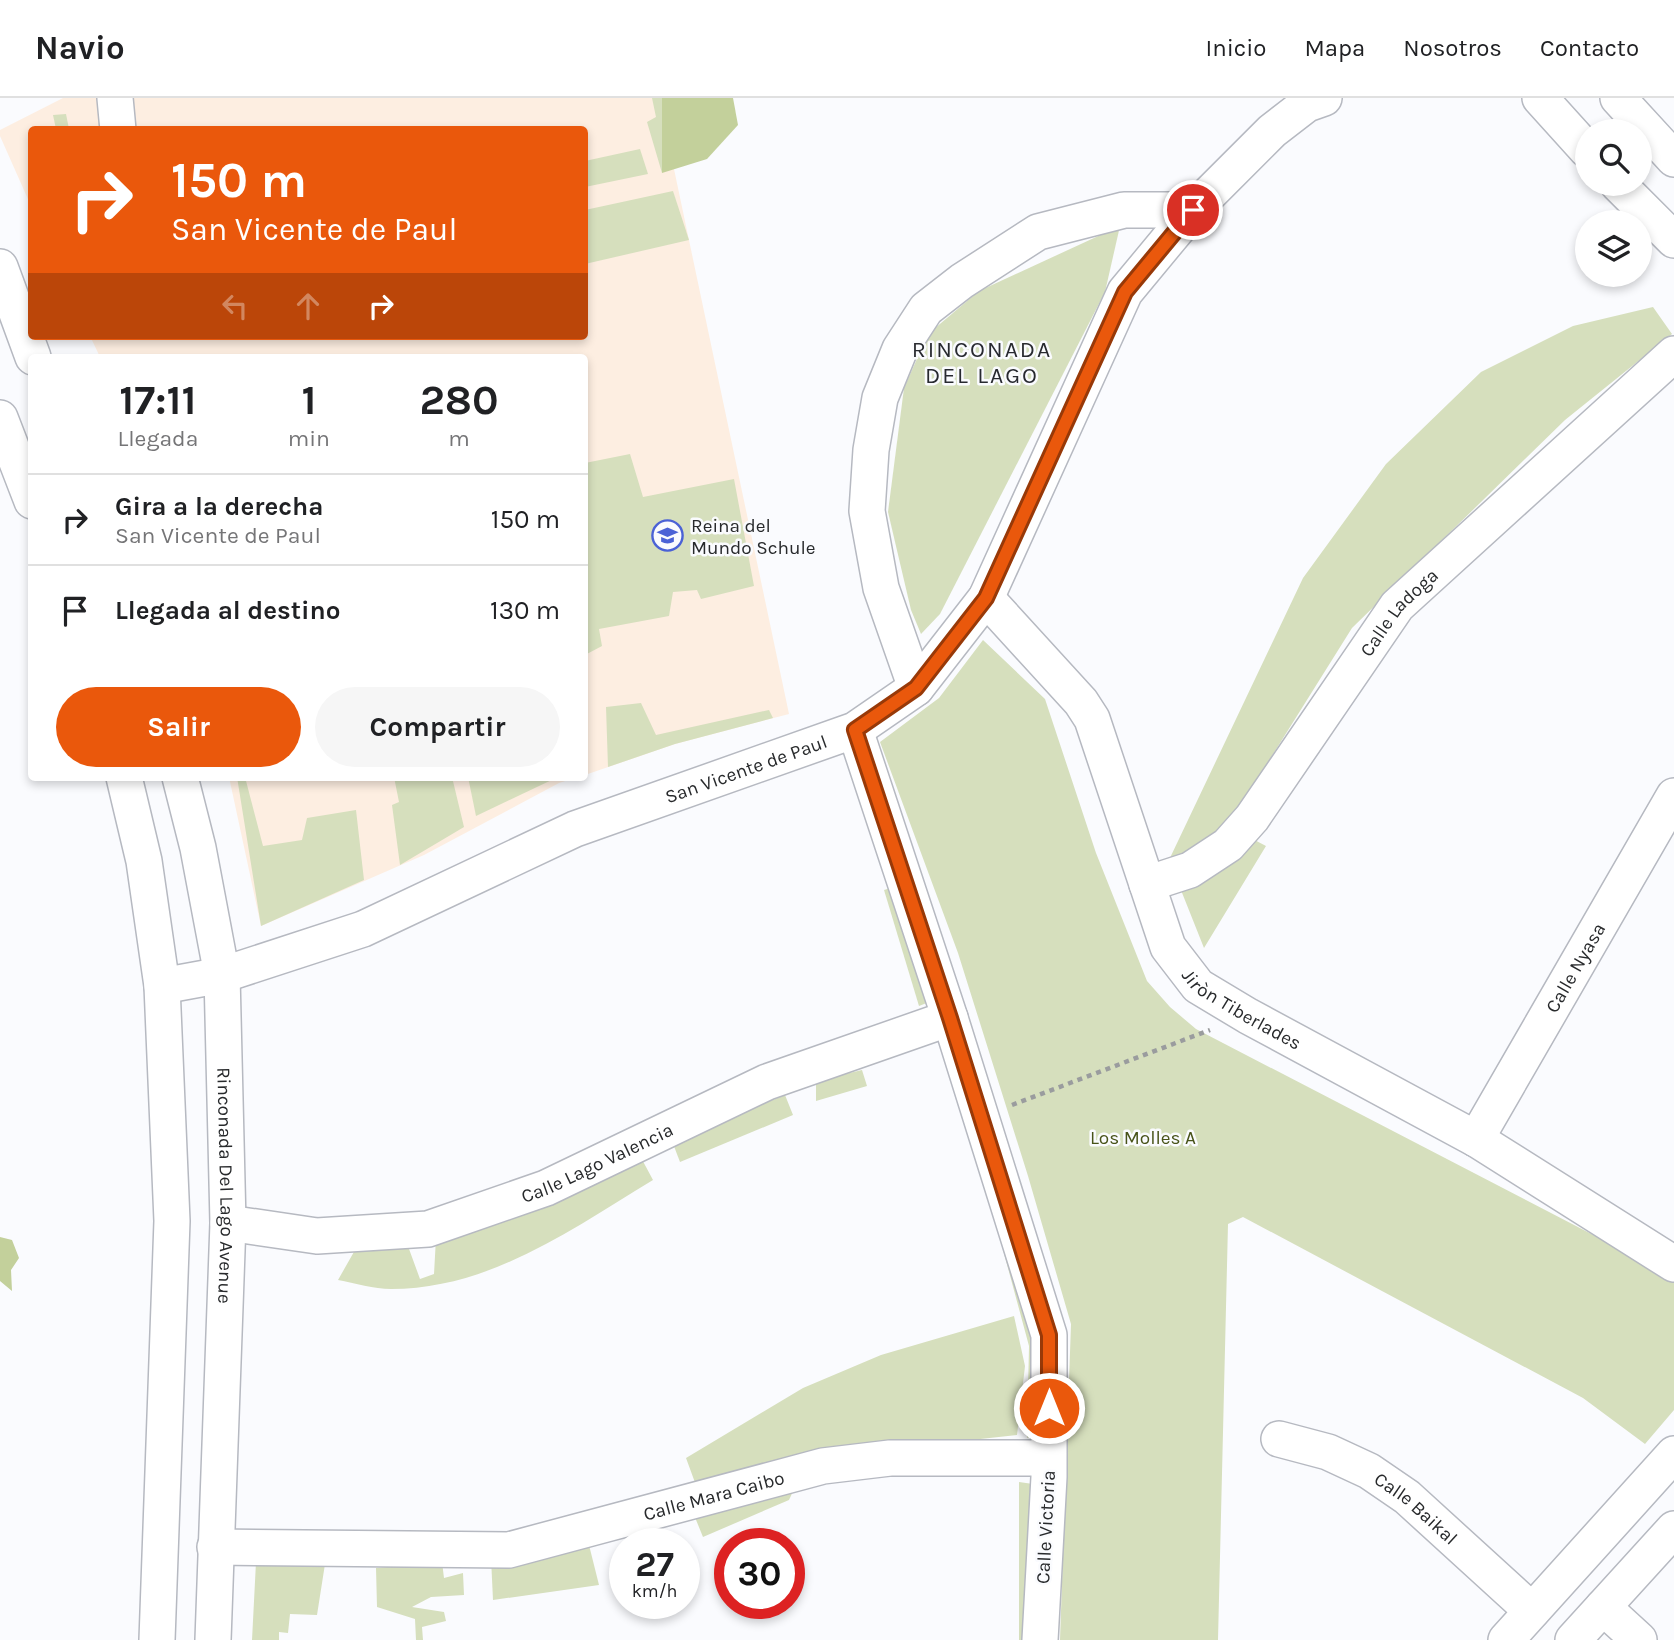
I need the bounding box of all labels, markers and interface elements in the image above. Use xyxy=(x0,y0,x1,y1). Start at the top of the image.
text: Navio xyxy=(35,29,125,67)
text: Inicio xyxy=(1205,34,1266,62)
text: Mapa xyxy=(1304,34,1365,62)
text: Nosotros xyxy=(1403,34,1502,62)
text: Contacto xyxy=(1540,34,1639,62)
map controls xyxy=(1575,119,1652,287)
button: search xyxy=(1575,119,1652,196)
text: 150 m xyxy=(171,152,307,209)
icon: right xyxy=(56,154,147,245)
pin xyxy=(1163,180,1223,240)
icon: arrive xyxy=(1174,191,1212,229)
button: layers xyxy=(1575,210,1652,287)
text: San Vicente de Paul xyxy=(171,211,457,248)
icon: left xyxy=(216,287,254,325)
icon: ahead xyxy=(289,287,327,325)
icon: right xyxy=(362,287,400,325)
district label: RINCONADA DEL LAGO xyxy=(912,336,1052,389)
text: 17:11 xyxy=(119,375,196,425)
text: 1 xyxy=(301,375,316,425)
text: 280 xyxy=(419,375,499,425)
text: Llegada xyxy=(117,425,198,452)
text: min xyxy=(288,425,330,452)
text: m xyxy=(448,425,470,452)
text: Gira a la derecha xyxy=(115,491,324,522)
icon: right xyxy=(56,501,94,539)
text: 150 m xyxy=(491,504,560,535)
place label: Reina del Mundo Schule xyxy=(691,515,816,559)
school or university icon: Reina del Mundo Schule xyxy=(651,519,685,553)
text: San Vicente de Paul xyxy=(115,522,321,549)
street label: Calle Ladoga xyxy=(1356,564,1443,661)
icon: arrive xyxy=(56,592,94,630)
text: Llegada al destino xyxy=(115,595,341,626)
text: 130 m xyxy=(490,595,560,626)
button: Salir xyxy=(56,687,301,767)
button: Compartir xyxy=(315,687,560,767)
street label: San Vicente de Paul xyxy=(662,731,830,808)
street label: Calle Nyasa xyxy=(1541,919,1610,1017)
street label: Jiròn Tiberlades xyxy=(1177,965,1305,1055)
street label: Rinconada Del Lago Avenue xyxy=(212,1067,238,1304)
street label: Calle Lago Valencia xyxy=(518,1119,677,1208)
park label: Los Molles A xyxy=(1090,1127,1196,1149)
position arrow xyxy=(1012,1371,1086,1445)
street label: Calle Mara Caibo xyxy=(641,1467,787,1526)
street label: Calle Baikal xyxy=(1370,1468,1462,1550)
street label: Calle Victoria xyxy=(1032,1470,1060,1584)
speed limit sign: 30 xyxy=(714,1528,805,1619)
text: 27 xyxy=(635,1544,674,1585)
text: km/h xyxy=(632,1580,677,1602)

